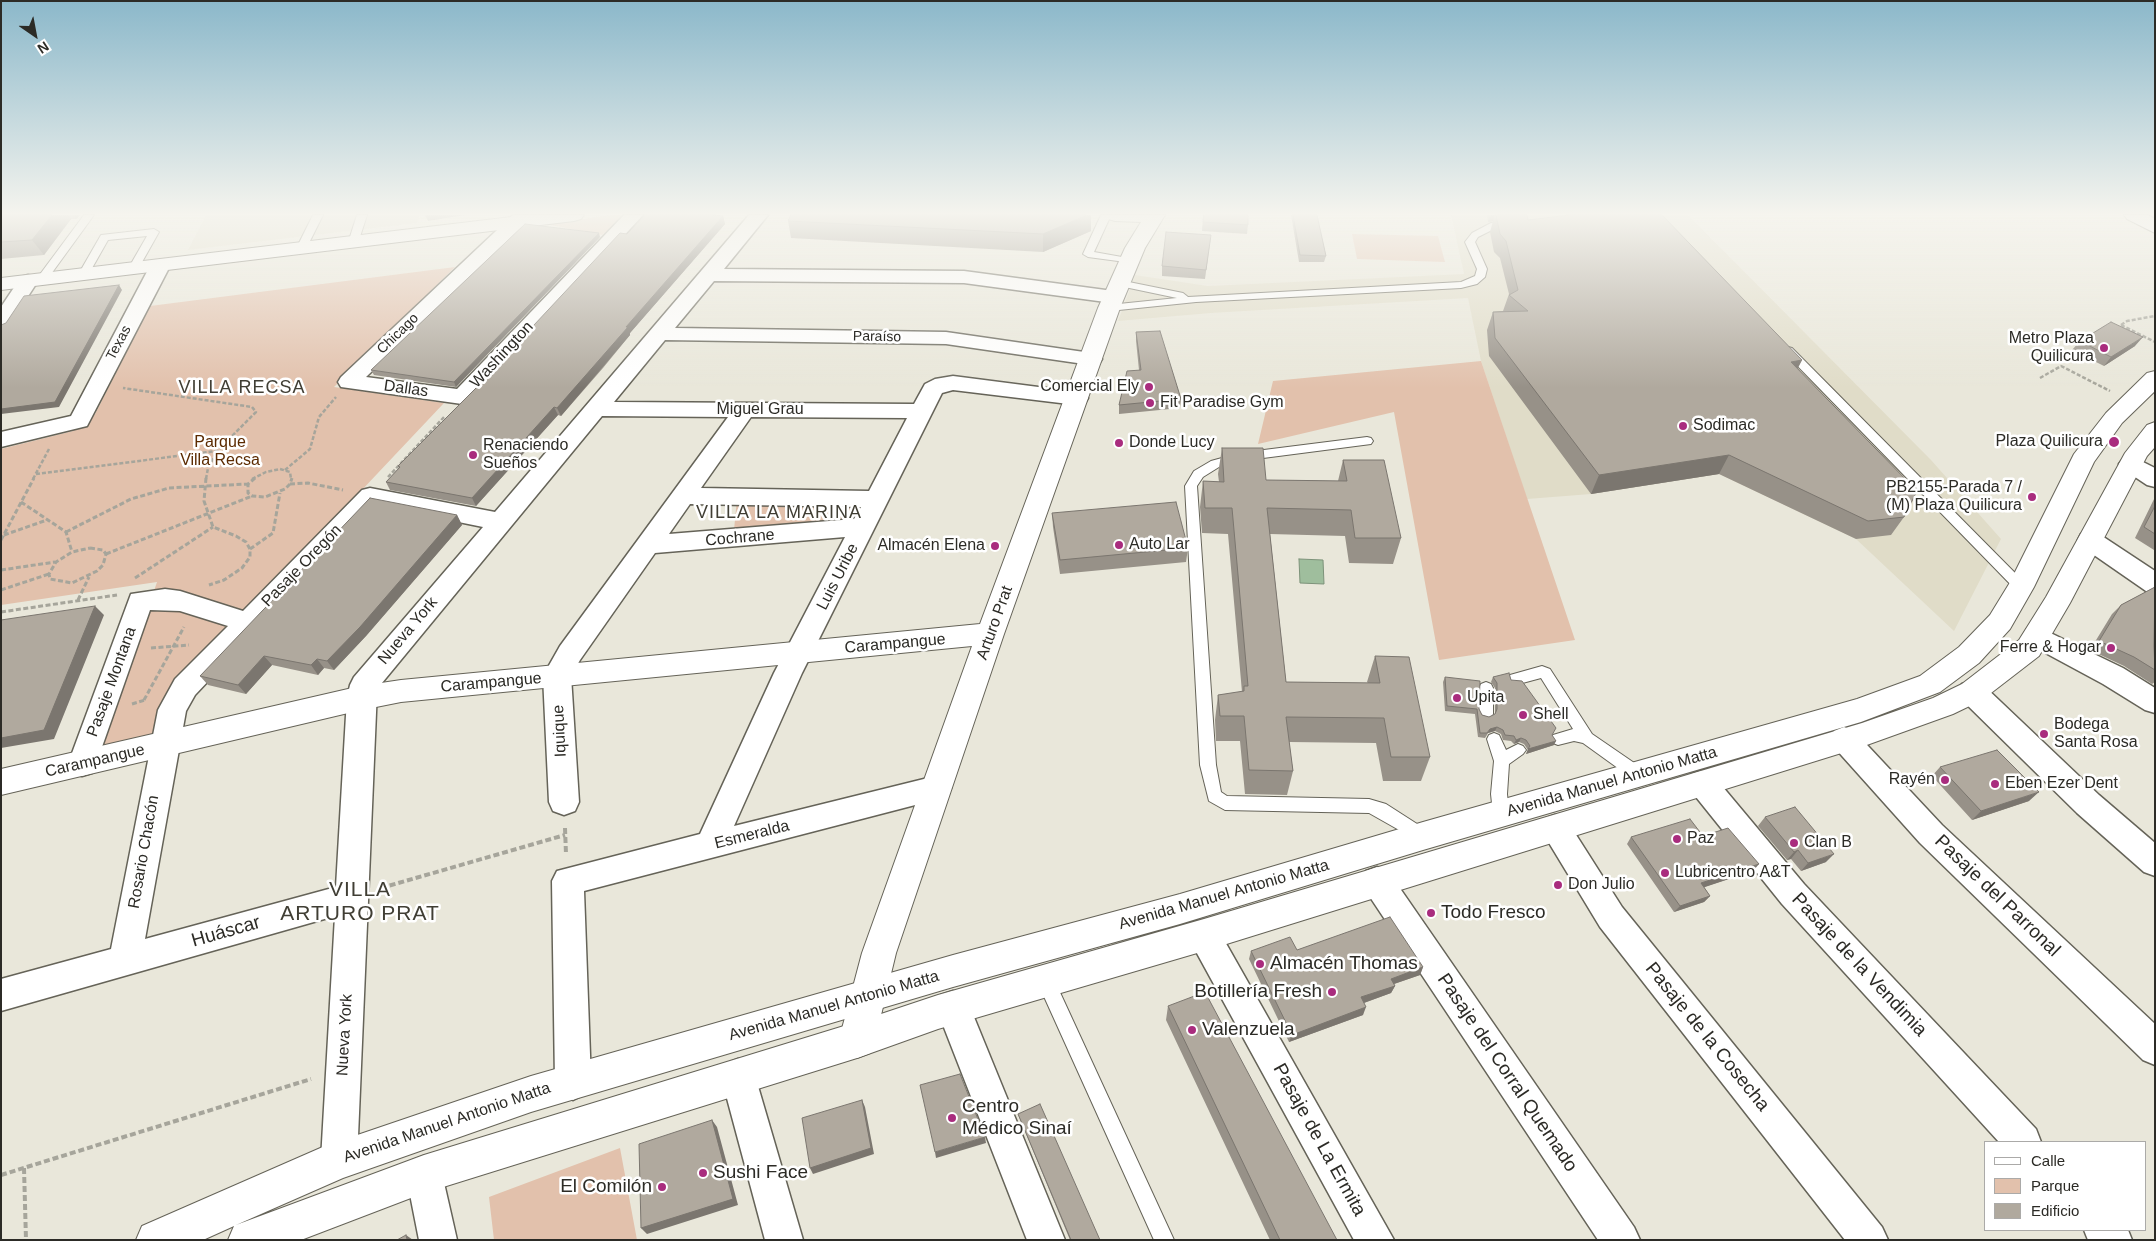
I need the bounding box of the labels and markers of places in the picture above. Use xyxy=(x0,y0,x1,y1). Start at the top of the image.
place label: Metro Plaza Quilicura xyxy=(2009,329,2094,367)
marker: Metro Plaza Quilicura xyxy=(2098,342,2110,354)
place label: Comercial Ely xyxy=(1040,377,1139,397)
marker: Comercial Ely xyxy=(1143,381,1155,393)
place label: Fit Paradise Gym xyxy=(1160,393,1284,413)
marker: Fit Paradise Gym xyxy=(1144,397,1156,409)
place label: Sodimac xyxy=(1693,416,1755,436)
marker: Sodimac xyxy=(1677,420,1689,432)
place label: Plaza Quilicura xyxy=(1995,432,2103,452)
place label: Donde Lucy xyxy=(1129,433,1214,453)
marker: Plaza Quilicura xyxy=(2107,435,2121,449)
place label: Renaciendo Sueños xyxy=(483,436,568,474)
marker: Donde Lucy xyxy=(1113,437,1125,449)
marker: Renaciendo Sueños xyxy=(467,449,479,461)
place label: PB2155-Parada 7 / (M) Plaza Quilicura xyxy=(1886,478,2022,516)
marker: PB2155-Parada 7 / (M) Plaza Quilicura xyxy=(2026,491,2038,503)
place label: Auto Lar xyxy=(1129,535,1189,555)
place label: Almacén Elena xyxy=(877,536,985,556)
marker: Auto Lar xyxy=(1113,539,1125,551)
marker: Almacén Elena xyxy=(989,540,1001,552)
place label: Ferre & Hogar xyxy=(2000,638,2101,658)
marker: Ferre & Hogar xyxy=(2105,642,2117,654)
place label: Upita xyxy=(1467,688,1504,708)
marker: Upita xyxy=(1451,692,1463,704)
place label: Shell xyxy=(1533,705,1569,725)
marker: Shell xyxy=(1517,709,1529,721)
place label: Bodega Santa Rosa xyxy=(2054,715,2138,753)
marker: Bodega Santa Rosa xyxy=(2038,728,2050,740)
place label: Rayén xyxy=(1889,770,1935,790)
marker: Rayén xyxy=(1939,774,1951,786)
place label: Eben Ezer Dent xyxy=(2005,774,2118,794)
marker: Eben Ezer Dent xyxy=(1989,778,2001,790)
place label: Paz xyxy=(1687,829,1715,849)
marker: Paz xyxy=(1671,833,1683,845)
place label: Clan B xyxy=(1804,833,1852,853)
marker: Clan B xyxy=(1788,837,1800,849)
place label: Lubricentro A&T xyxy=(1675,863,1791,883)
marker: Lubricentro A&T xyxy=(1659,867,1671,879)
place label: Don Julio xyxy=(1568,875,1635,895)
marker: Don Julio xyxy=(1552,879,1564,891)
place label: Todo Fresco xyxy=(1441,902,1546,924)
marker: Todo Fresco xyxy=(1425,907,1437,919)
place label: Almacén Thomas xyxy=(1270,953,1418,975)
marker: Almacén Thomas xyxy=(1254,958,1266,970)
place label: Botillería Fresh xyxy=(1194,981,1322,1003)
marker: Botillería Fresh xyxy=(1326,986,1338,998)
place label: Valenzuela xyxy=(1202,1019,1295,1041)
marker: Valenzuela xyxy=(1186,1024,1198,1036)
place label: Centro Médico Sinaí xyxy=(962,1096,1072,1140)
marker: Centro Médico Sinaí xyxy=(946,1112,958,1124)
place label: Sushi Face xyxy=(713,1162,808,1184)
marker: Sushi Face xyxy=(697,1167,709,1179)
place label: El Comilón xyxy=(560,1176,652,1198)
marker: El Comilón xyxy=(656,1181,668,1193)

